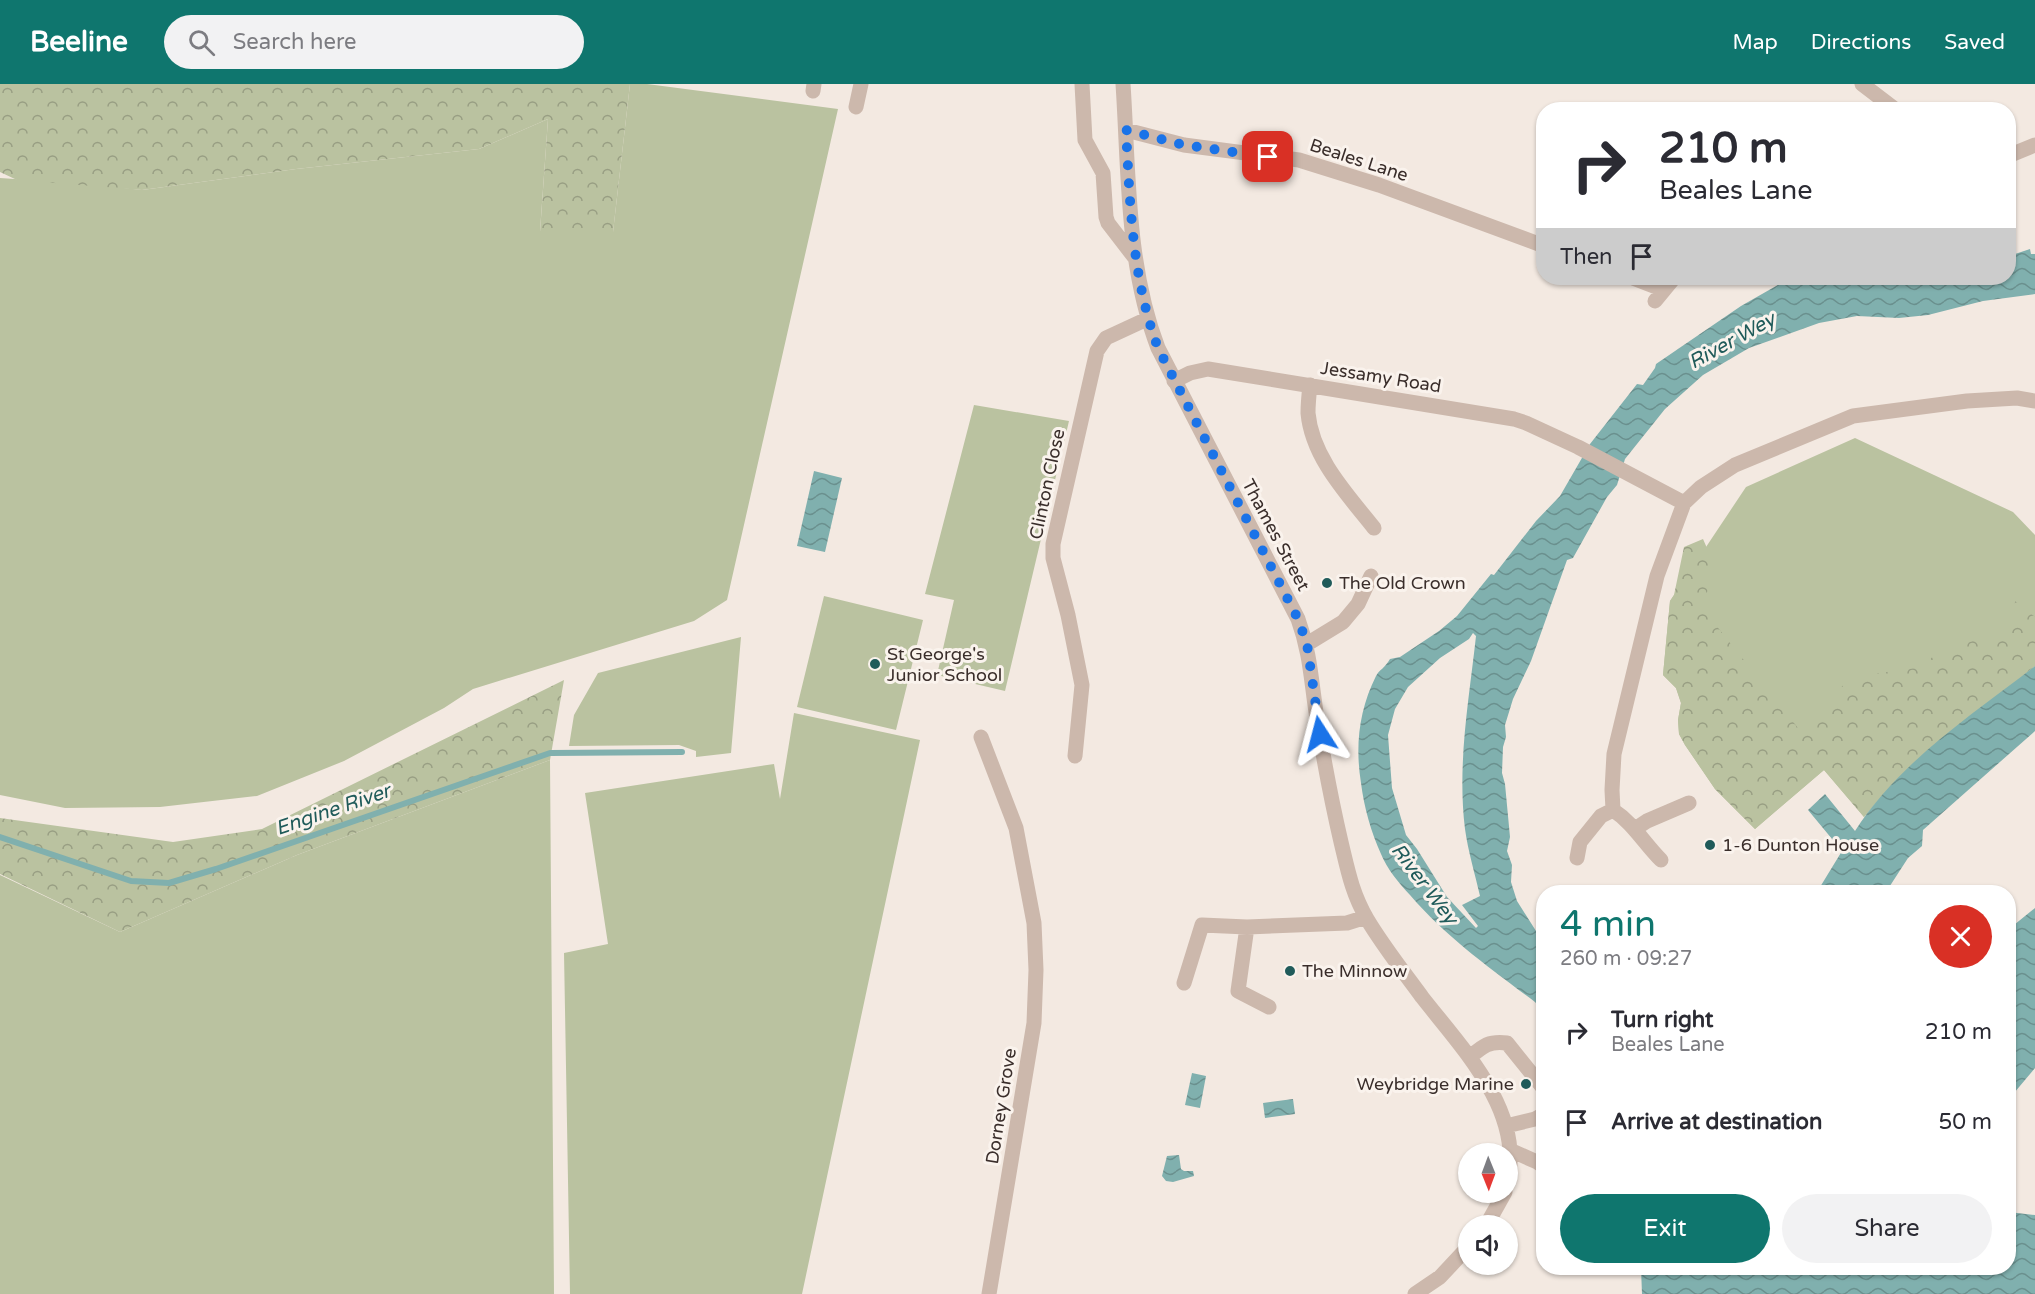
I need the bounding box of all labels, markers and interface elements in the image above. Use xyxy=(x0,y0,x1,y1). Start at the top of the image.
search box xyxy=(164,15,584,69)
text: Beeline xyxy=(30,25,128,59)
icon: search xyxy=(185,26,218,59)
text: Search here xyxy=(233,29,357,55)
text: Map xyxy=(1732,30,1778,55)
text: Directions xyxy=(1811,30,1911,55)
text: Saved xyxy=(1944,30,2005,55)
text: 210 m xyxy=(1659,123,1788,174)
icon: right xyxy=(1560,126,1638,204)
pin xyxy=(1242,131,1293,182)
street label: Beales Lane xyxy=(1307,134,1411,186)
icon: arrive xyxy=(1251,140,1284,173)
text: Beales Lane xyxy=(1659,174,1812,207)
icon: arrive xyxy=(1625,240,1658,273)
text: Then xyxy=(1560,244,1613,270)
water label: River Wey xyxy=(1685,306,1781,375)
street label: Jessamy Road xyxy=(1319,357,1443,397)
street label: Clinton Close xyxy=(1025,427,1069,541)
street label: Thames Street xyxy=(1237,475,1315,595)
place label: The Old Crown xyxy=(1339,572,1466,594)
marker: The Old Crown xyxy=(1320,576,1334,590)
place label: St George's Junior School xyxy=(887,643,1002,686)
marker: St George's Junior School xyxy=(868,657,882,671)
position arrow xyxy=(1288,702,1352,766)
water label: Engine River xyxy=(272,778,396,841)
place label: 1-6 Dunton House xyxy=(1722,834,1879,856)
marker: 1-6 Dunton House xyxy=(1703,838,1717,852)
water label: River Wey xyxy=(1386,839,1464,931)
text: 4 min xyxy=(1560,903,1656,946)
button: close xyxy=(1929,905,1992,968)
text: 260 m · 09:27 xyxy=(1560,947,1692,971)
place label: The Minnow xyxy=(1302,960,1407,982)
marker: The Minnow xyxy=(1283,964,1297,978)
text: Turn right xyxy=(1611,1007,1713,1033)
icon: right xyxy=(1560,1016,1593,1049)
text: 210 m xyxy=(1925,1019,1992,1045)
text: Beales Lane xyxy=(1611,1033,1725,1057)
street label: Dorney Grove xyxy=(981,1046,1021,1166)
place label: Weybridge Marine xyxy=(1357,1073,1514,1095)
marker: Weybridge Marine xyxy=(1519,1077,1533,1091)
icon: arrive xyxy=(1560,1106,1593,1139)
text: Arrive at destination xyxy=(1611,1109,1822,1135)
text: 50 m xyxy=(1938,1109,1992,1135)
north arrow xyxy=(1458,1143,1518,1203)
map controls xyxy=(1458,1143,1518,1275)
button: Exit xyxy=(1560,1194,1770,1263)
button: Share xyxy=(1782,1194,1992,1263)
button: sound xyxy=(1458,1215,1518,1275)

